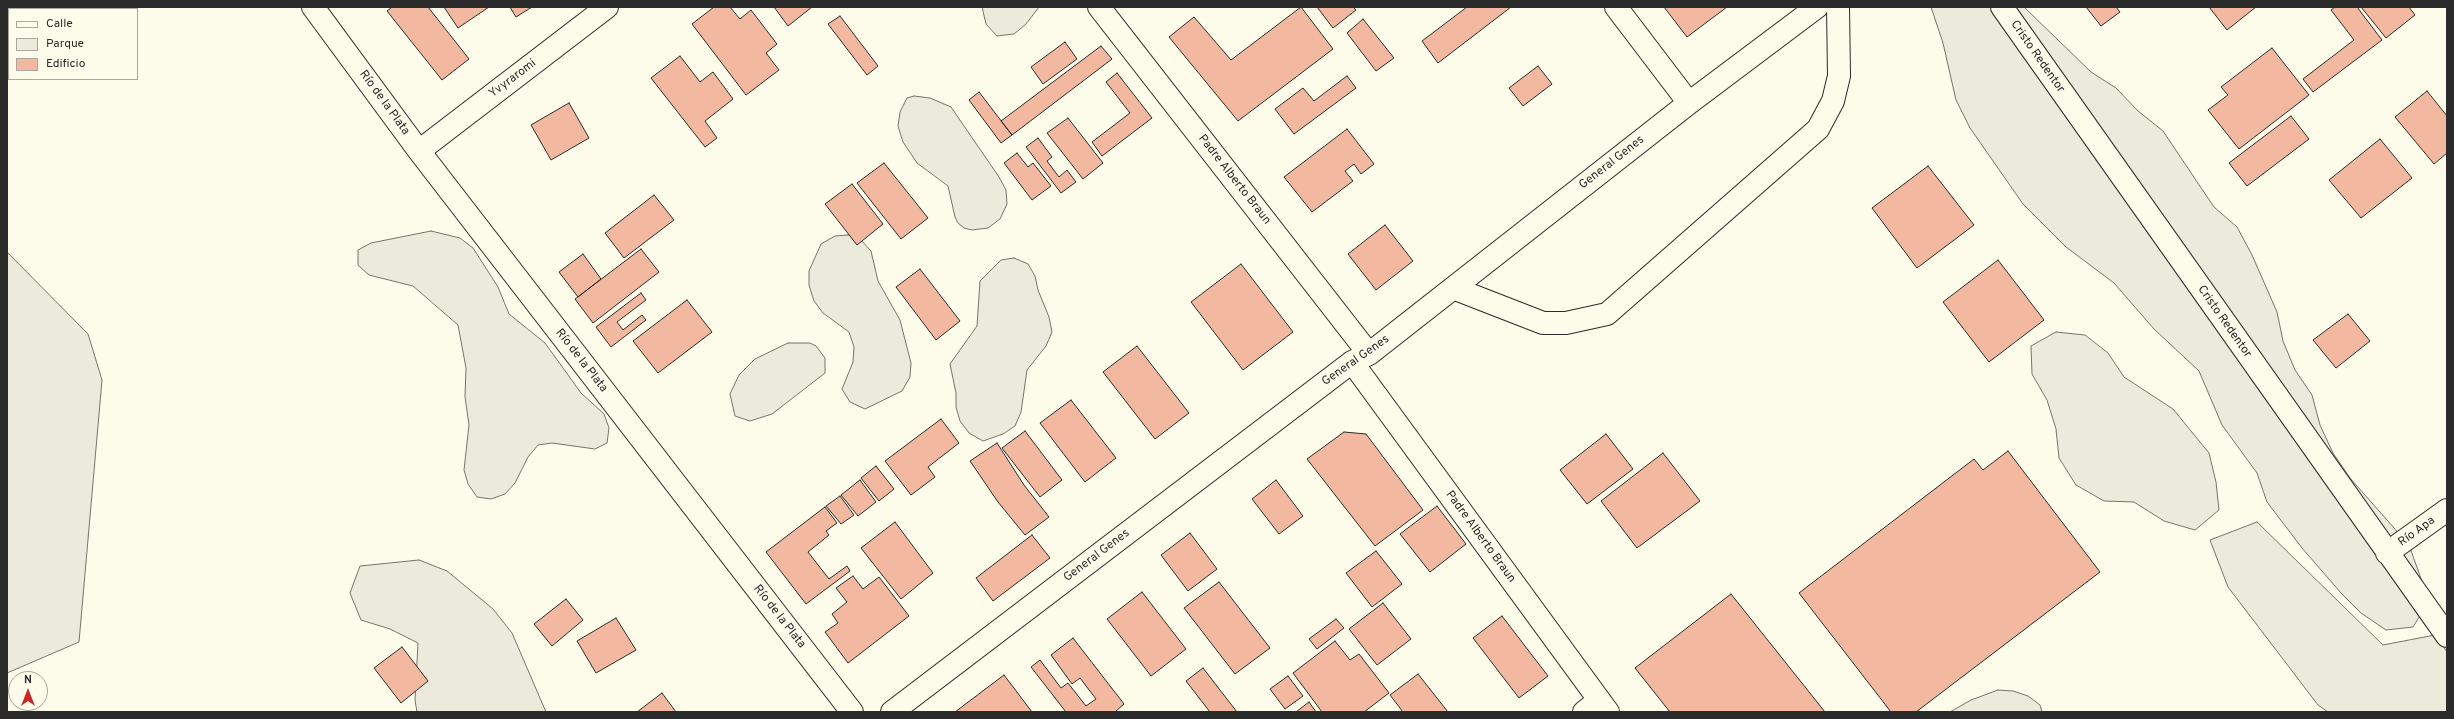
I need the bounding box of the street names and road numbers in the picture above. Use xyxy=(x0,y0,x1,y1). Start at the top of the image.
street label: Cristo Redentor xyxy=(2007,18,2067,96)
street label: Yvyraromi xyxy=(487,57,539,101)
street label: Río de la Plata xyxy=(356,68,412,138)
street label: Padre Alberto Braun xyxy=(1194,132,1274,228)
street label: General Genes xyxy=(1577,133,1647,193)
street label: Cristo Redentor xyxy=(2194,283,2254,361)
street label: Río de la Plata xyxy=(552,326,610,396)
street label: General Genes xyxy=(1320,333,1392,389)
street label: Padre Alberto Braun xyxy=(1442,488,1518,586)
street label: Río Apa xyxy=(2396,514,2438,550)
street label: General Genes xyxy=(1061,527,1133,585)
street label: Río de la Plata xyxy=(750,582,808,652)

